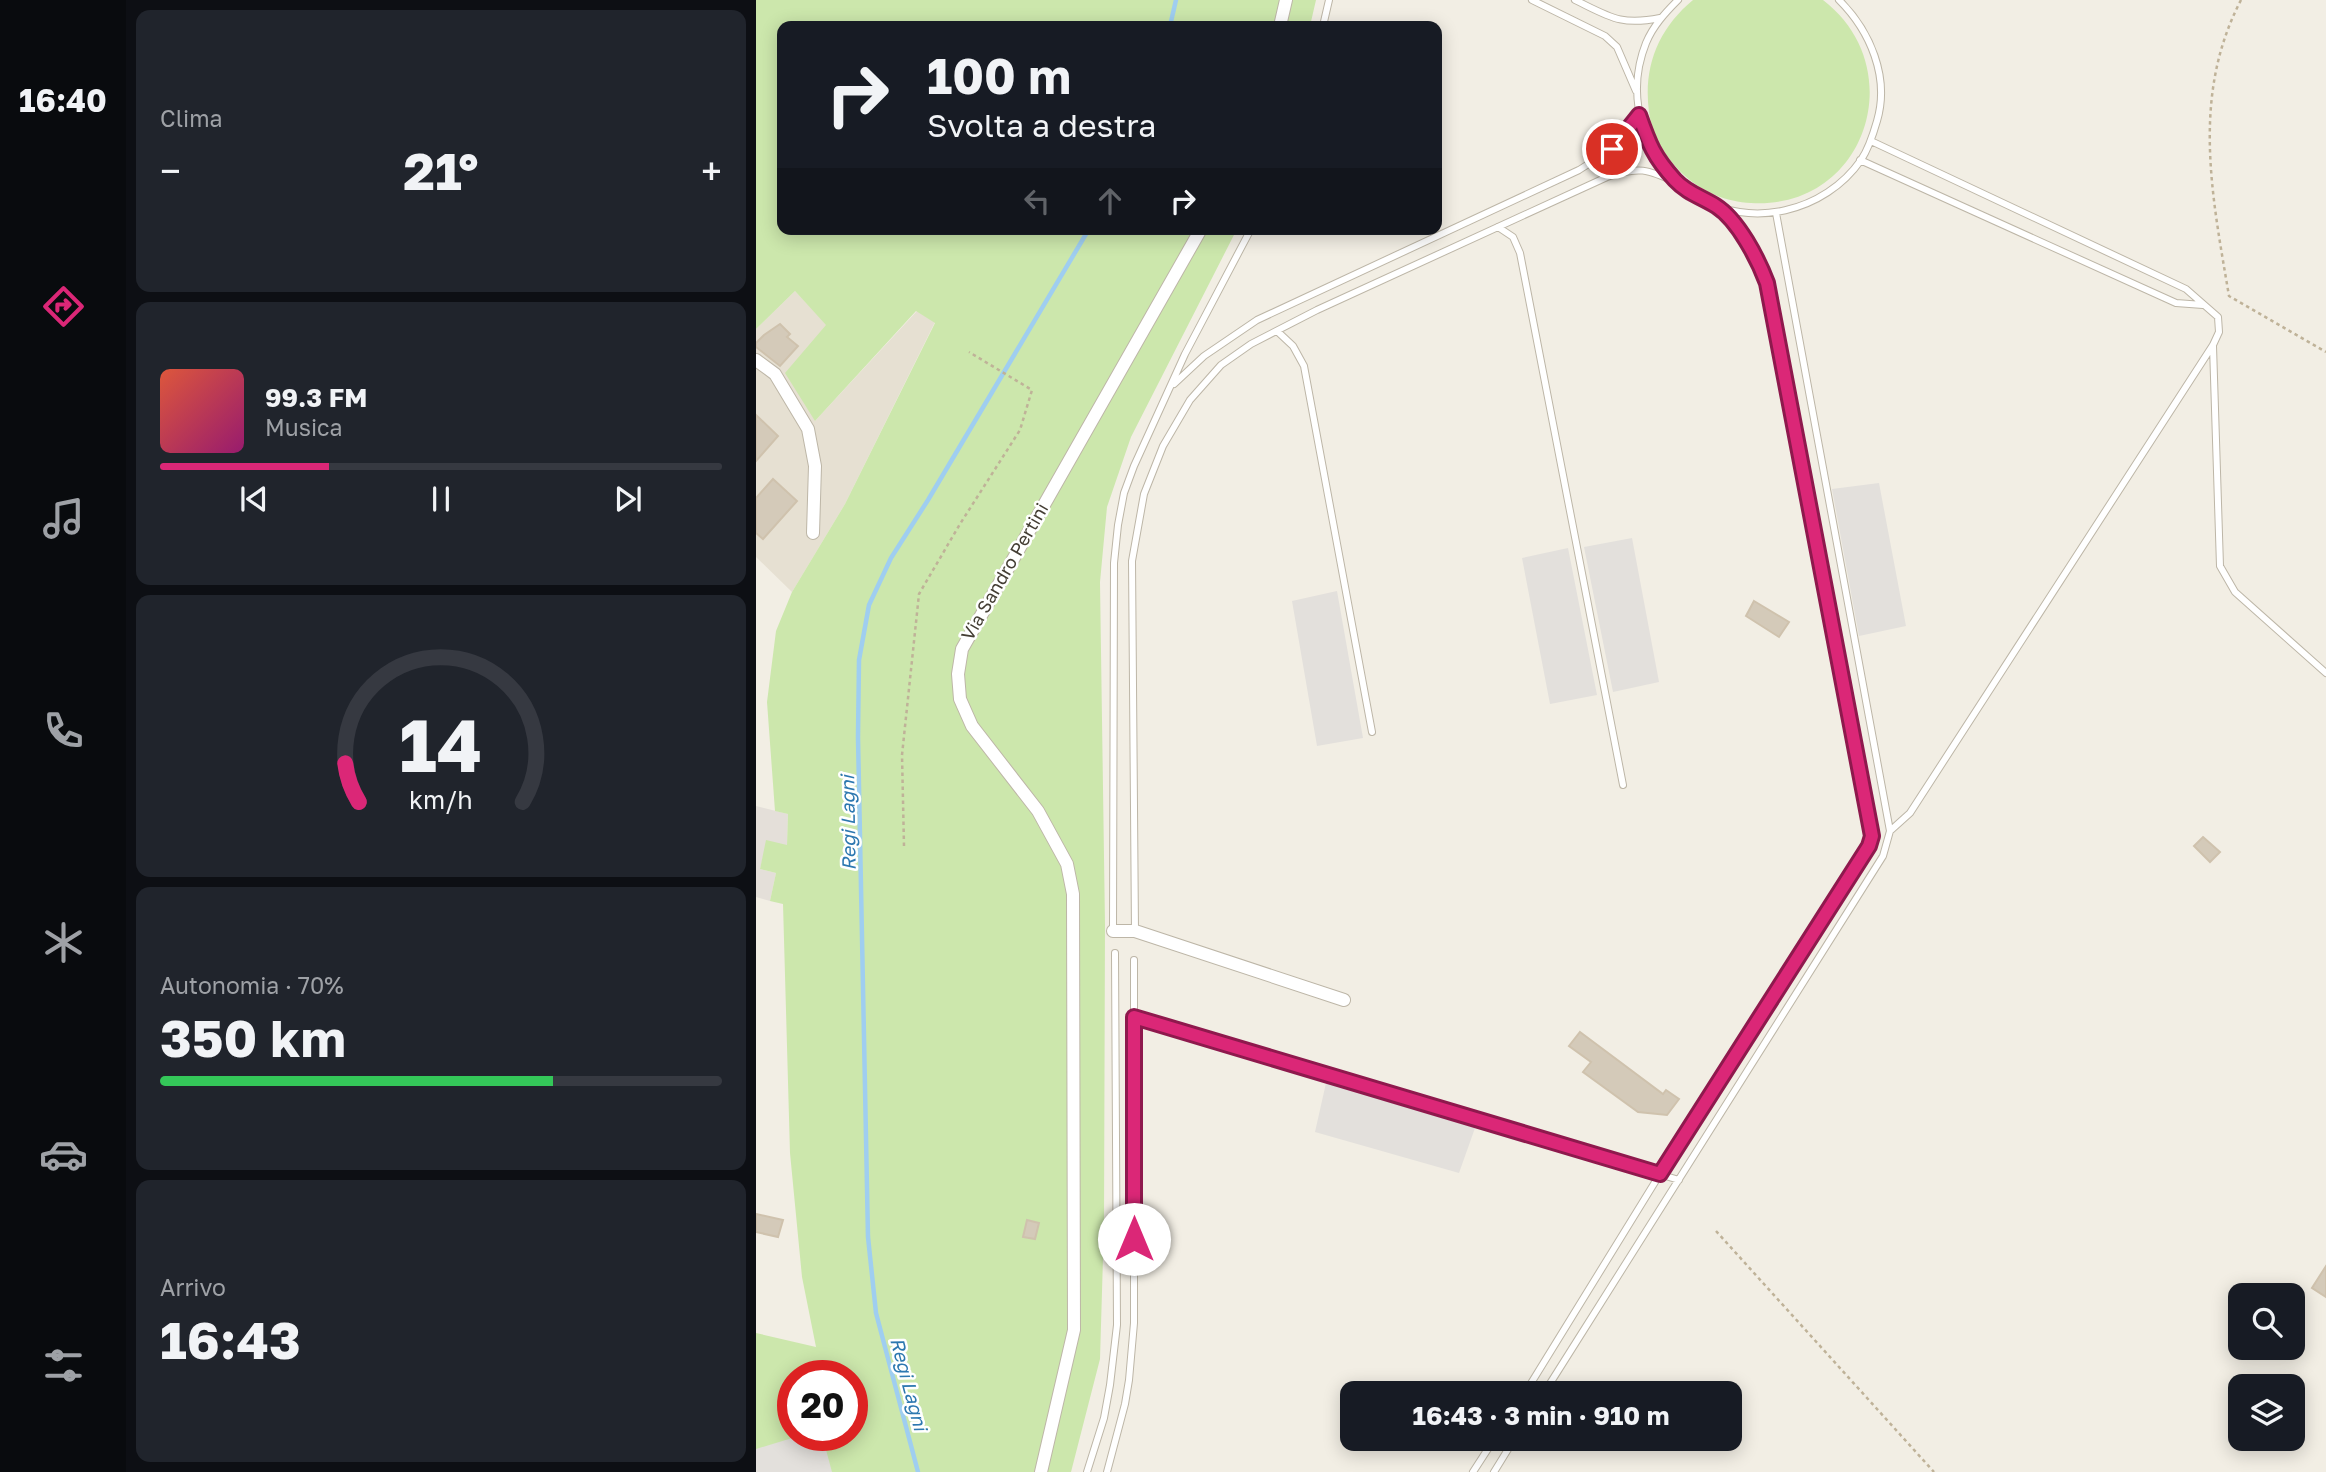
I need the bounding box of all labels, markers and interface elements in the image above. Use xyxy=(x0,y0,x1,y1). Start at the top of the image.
text: 100 m xyxy=(927,46,1071,105)
icon: right xyxy=(812,49,903,140)
text: 16:40 xyxy=(19,81,107,119)
text: Clima xyxy=(160,104,223,132)
text: Svolta a destra xyxy=(927,106,1156,144)
pin xyxy=(1582,119,1642,179)
icon: arrive xyxy=(1593,130,1631,168)
text: 21° xyxy=(403,139,479,201)
text: − xyxy=(160,148,181,193)
text: + xyxy=(701,148,722,193)
icon: left xyxy=(1018,182,1056,220)
icon: ahead xyxy=(1091,182,1129,220)
icon: right xyxy=(1164,182,1202,220)
icon: directions xyxy=(39,282,88,331)
text: 99.3 FM xyxy=(265,382,367,413)
text: Musica xyxy=(265,413,343,441)
icon: previous xyxy=(235,480,273,518)
icon: pause xyxy=(422,480,460,518)
icon: next xyxy=(609,480,647,518)
icon: music xyxy=(39,494,88,543)
street label: Via Sandro Pertini xyxy=(956,499,1052,644)
text: 14 xyxy=(400,701,483,788)
icon: phone xyxy=(39,706,88,755)
water label: Regi Lagni xyxy=(835,773,860,871)
text: km/h xyxy=(409,784,473,815)
icon: climate xyxy=(39,918,88,967)
text: Autonomia · 70% xyxy=(160,971,344,999)
text: 350 km xyxy=(160,1006,346,1068)
icon: car xyxy=(39,1130,88,1179)
position arrow xyxy=(1097,1202,1171,1276)
text: Arrivo xyxy=(160,1273,226,1301)
map controls xyxy=(2228,1283,2305,1451)
button: search xyxy=(2228,1283,2305,1360)
text: 16:43 xyxy=(160,1308,301,1370)
water label: Regi Lagni xyxy=(886,1335,933,1435)
icon: filters xyxy=(39,1341,88,1390)
speed limit sign: 20 xyxy=(777,1360,868,1451)
button: layers xyxy=(2228,1374,2305,1451)
text: 16:43 · 3 min · 910 m xyxy=(1413,1400,1669,1431)

